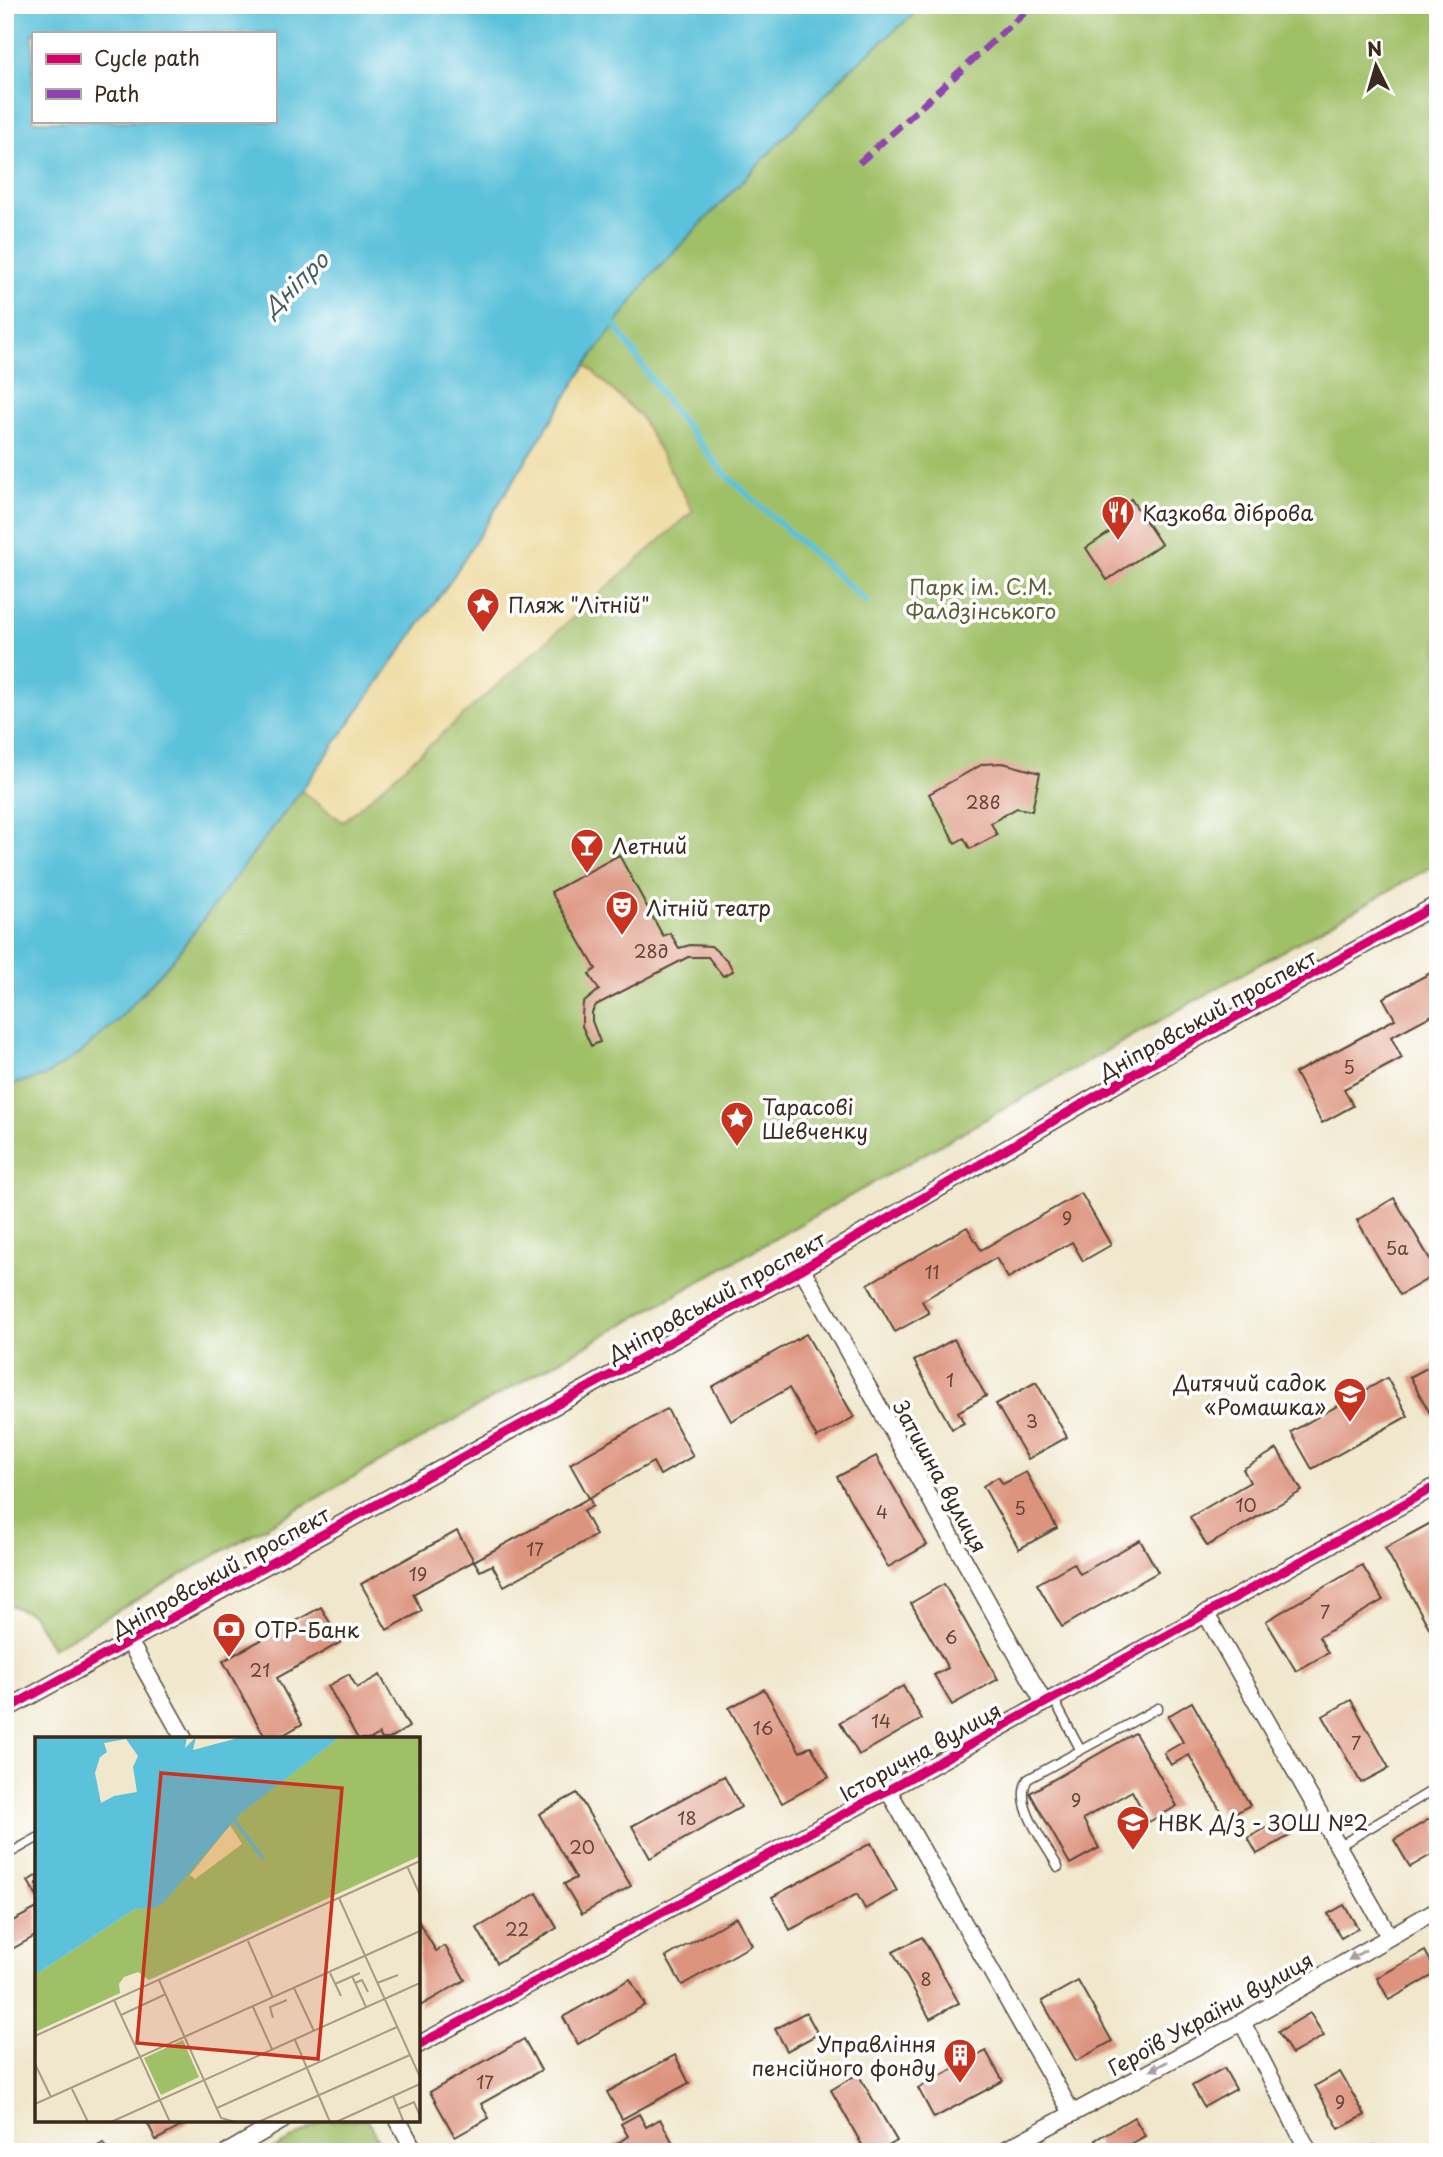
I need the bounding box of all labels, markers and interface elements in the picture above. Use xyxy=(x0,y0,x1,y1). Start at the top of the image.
legend xyxy=(32,32,276,122)
north arrow xyxy=(1342,32,1412,102)
text: N xyxy=(1366,33,1383,63)
text: Cycle path xyxy=(94,41,200,73)
text: Path xyxy=(94,77,139,109)
water label: Дніпро xyxy=(253,242,337,325)
restaurant icon: Казкова дiброва xyxy=(1099,493,1137,542)
place label: Казкова дiброва xyxy=(1142,496,1313,528)
park label: Парк ім. С.М. Фалдзінського xyxy=(906,570,1056,626)
place icon: Пляж "Літній" xyxy=(464,585,502,634)
place label: Пляж "Літній" xyxy=(508,588,650,620)
house number: 28в xyxy=(966,788,1000,815)
bar icon: Летний xyxy=(568,826,606,875)
place label: Летний xyxy=(612,829,687,861)
theatre icon: Літній театр xyxy=(603,888,641,937)
place label: Літній театр xyxy=(646,891,771,923)
house number: 28д xyxy=(634,937,668,964)
street label: Дніпровський проспект xyxy=(1091,940,1323,1088)
house number: 5 xyxy=(1343,1053,1355,1080)
place label: Тарасові Шевченку xyxy=(762,1090,868,1146)
place icon: Тарасові Шевченку xyxy=(718,1099,756,1148)
house number: 9 xyxy=(1062,1204,1072,1231)
street label: Дніпровський проспект xyxy=(600,1222,832,1370)
house number: 5а xyxy=(1386,1234,1409,1261)
house number: 11 xyxy=(924,1258,940,1285)
house number: 1 xyxy=(946,1366,954,1393)
place label: Дитячий садок «Ромашка» xyxy=(1172,1366,1327,1422)
school or university icon: Дитячий садок «Ромашка» xyxy=(1331,1375,1369,1424)
street label: Затишна вулиця xyxy=(886,1394,996,1558)
house number: 3 xyxy=(1026,1407,1038,1434)
house number: 10 xyxy=(1235,1491,1257,1518)
house number: 5 xyxy=(1014,1494,1026,1521)
street label: Дніпровський проспект xyxy=(104,1497,336,1645)
house number: 4 xyxy=(876,1498,888,1525)
house number: 17 xyxy=(526,1535,544,1562)
house number: 19 xyxy=(409,1560,427,1587)
house number: 7 xyxy=(1320,1598,1330,1625)
bank icon: ОТР-Банк xyxy=(210,1610,248,1659)
place label: ОТР-Банк xyxy=(254,1613,360,1645)
house number: 6 xyxy=(945,1623,957,1650)
house number: 21 xyxy=(250,1656,270,1683)
street label: Історична вулиця xyxy=(833,1693,1007,1809)
house number: 14 xyxy=(871,1707,891,1734)
house number: 16 xyxy=(753,1714,773,1741)
house number: 7 xyxy=(1351,1729,1361,1756)
inset map xyxy=(35,1737,420,2122)
house number: 9 xyxy=(1071,1786,1081,1813)
school or university icon: НВК Д/з - ЗОШ №2 xyxy=(1114,1803,1152,1852)
house number: 18 xyxy=(677,1804,697,1831)
place label: НВК Д/з - ЗОШ №2 xyxy=(1158,1806,1368,1838)
house number: 20 xyxy=(569,1833,595,1860)
house number: 22 xyxy=(505,1915,529,1942)
street label: Героїв України вулиця xyxy=(1101,1943,1319,2083)
one-way arrow xyxy=(1347,1949,1367,1961)
house number: 8 xyxy=(920,1965,932,1992)
place label: Управління пенсійного фонду xyxy=(752,2027,936,2083)
building icon: Управління пенсійного фонду xyxy=(941,2036,979,2085)
one-way arrow xyxy=(1149,2060,1168,2072)
house number: 17 xyxy=(476,2068,494,2095)
house number: 9 xyxy=(1335,2088,1345,2115)

